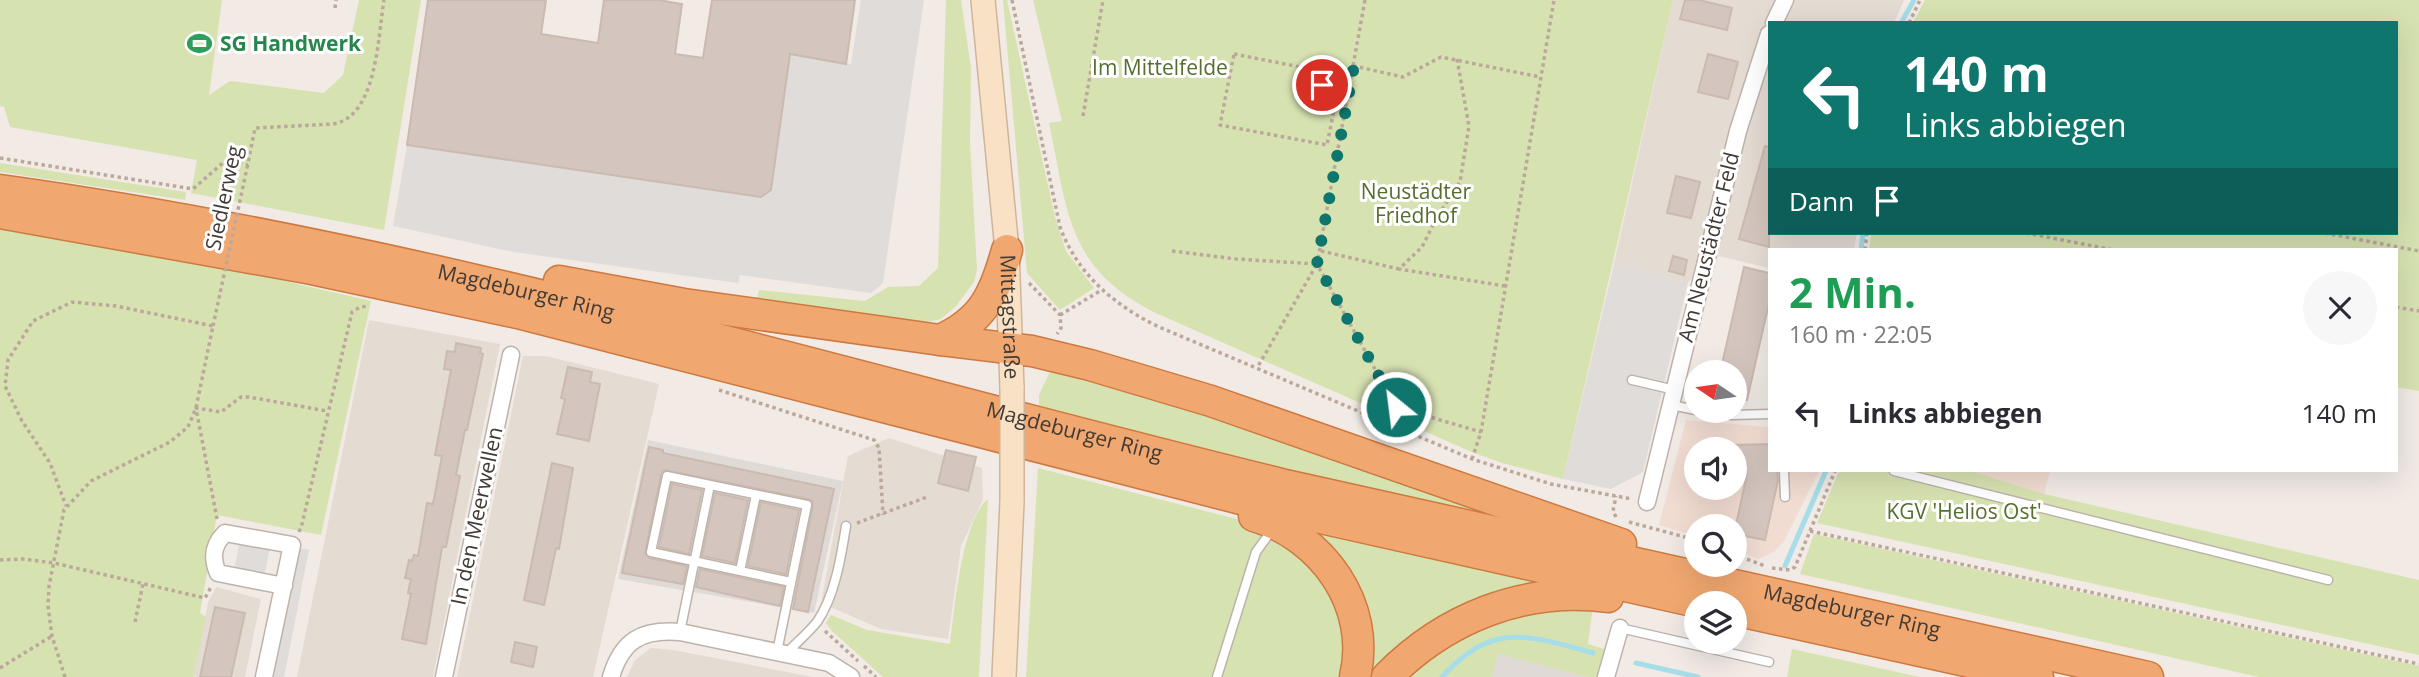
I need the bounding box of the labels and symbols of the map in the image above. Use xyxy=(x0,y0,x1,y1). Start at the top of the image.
place label: SG Handwerk xyxy=(220,29,362,57)
sports icon: SG Handwerk xyxy=(186,30,214,58)
park label: Im Mittelfelde xyxy=(1092,53,1228,81)
pin xyxy=(1292,55,1352,115)
street label: Siedlerweg xyxy=(198,143,248,253)
street label: Am Neustädter Feld xyxy=(1671,149,1745,345)
park label: Neustädter Friedhof xyxy=(1361,177,1472,229)
street label: Mittagstraße xyxy=(994,254,1027,380)
street label: Magdeburger Ring xyxy=(435,257,617,326)
north arrow xyxy=(1684,360,1746,424)
position arrow xyxy=(1359,370,1433,444)
street label: Magdeburger Ring xyxy=(984,395,1166,467)
street label: In den Meerwellen xyxy=(443,424,509,608)
park label: KGV 'Helios Ost' xyxy=(1886,497,2042,525)
street label: Magdeburger Ring xyxy=(1761,577,1943,643)

